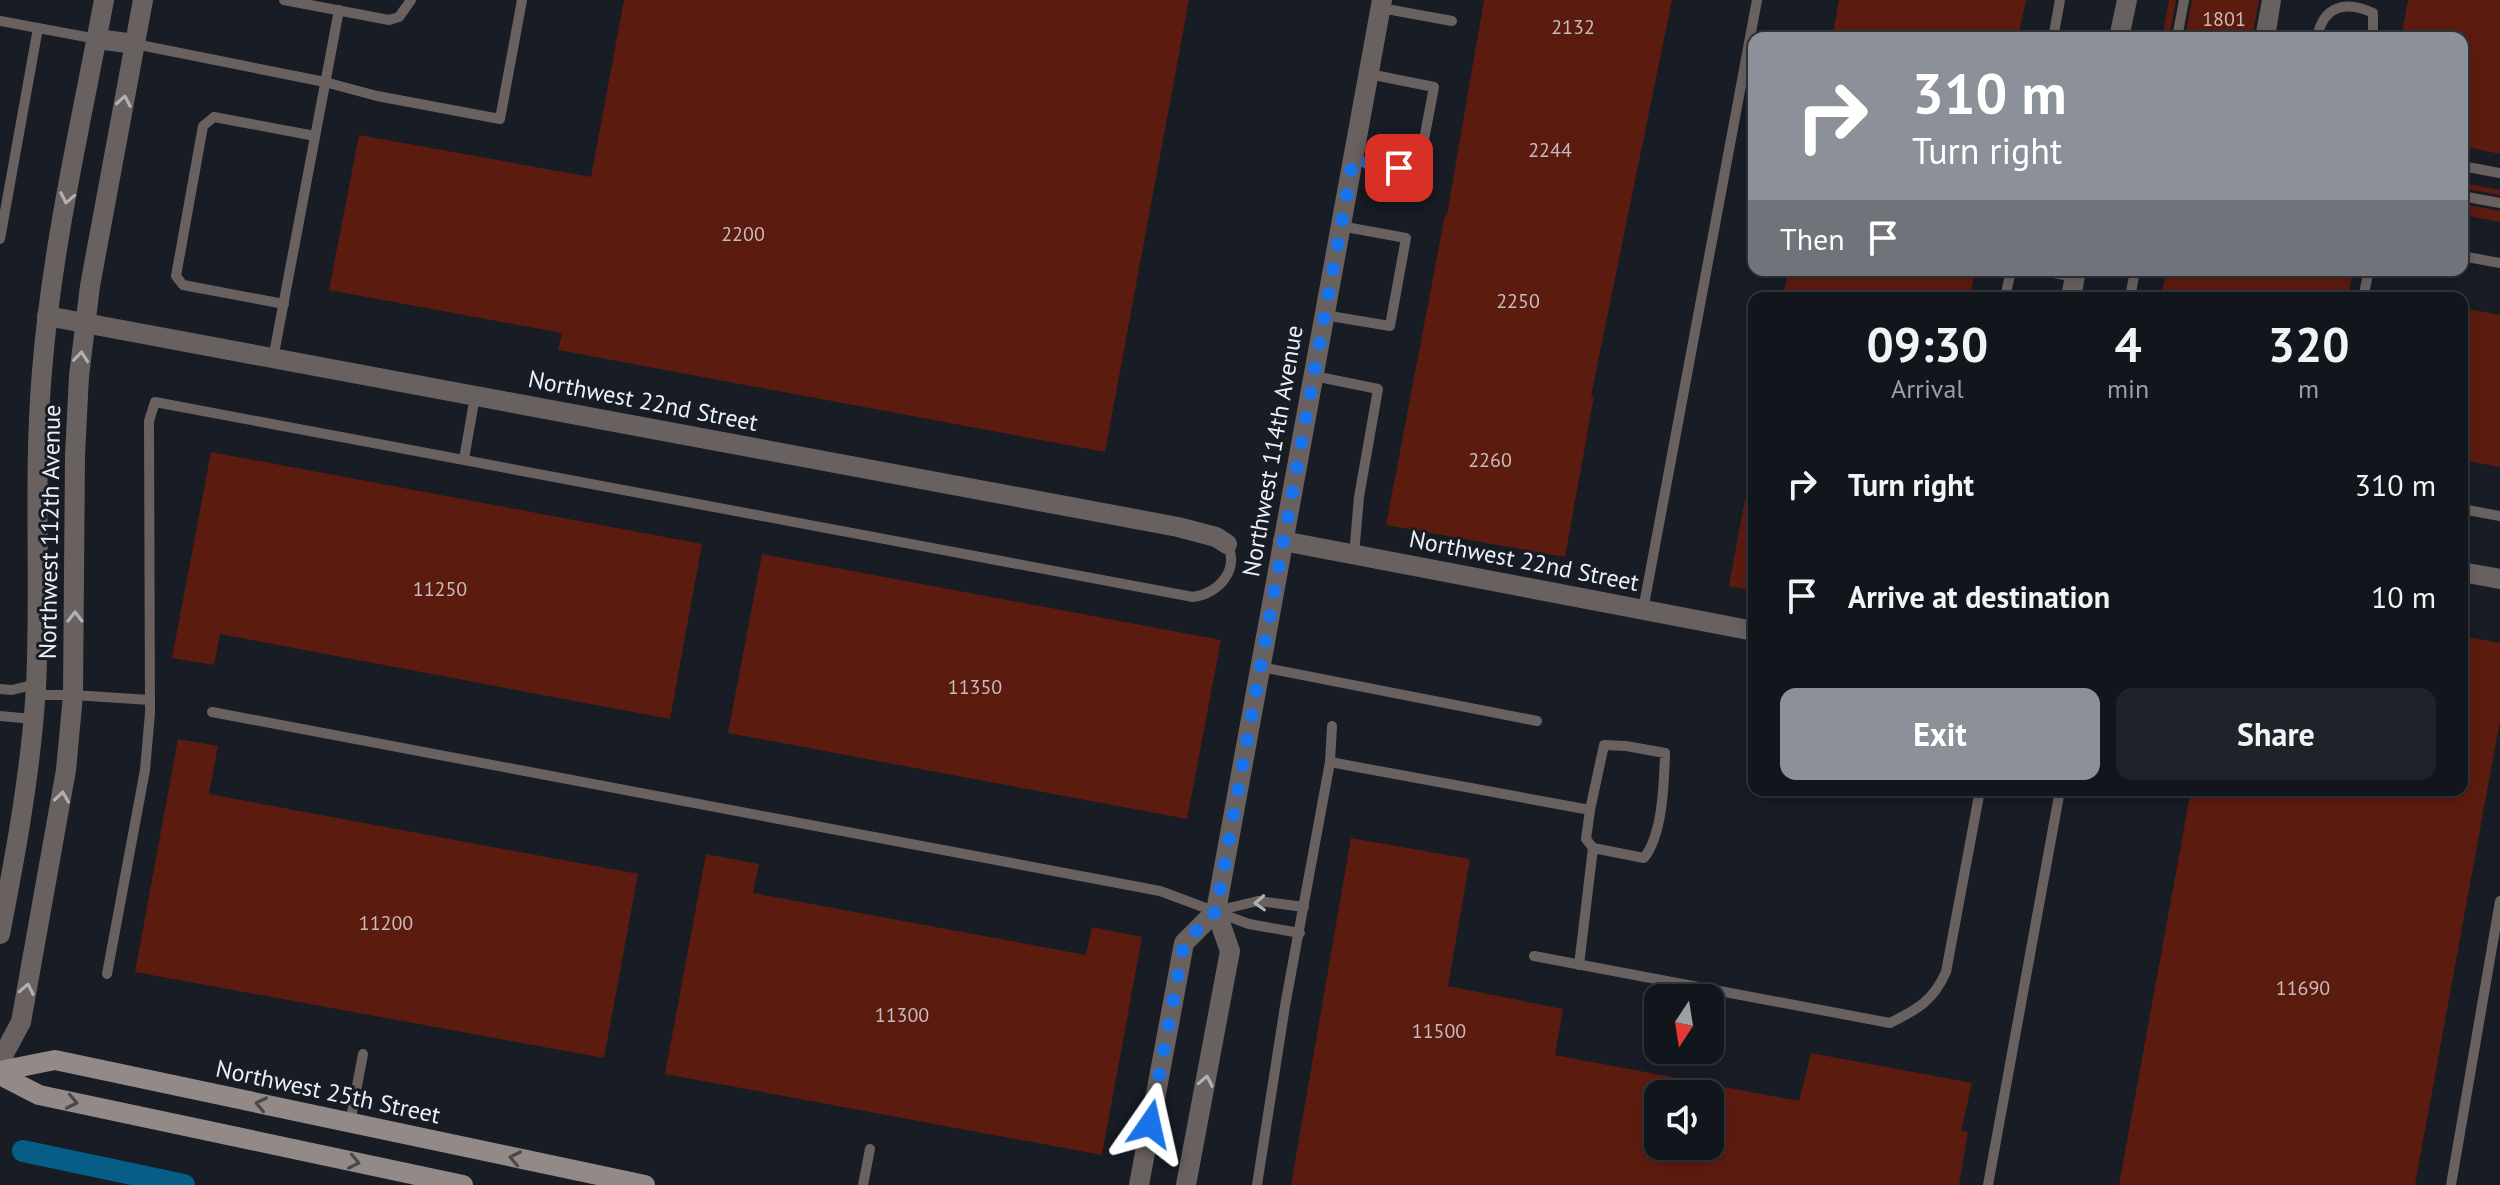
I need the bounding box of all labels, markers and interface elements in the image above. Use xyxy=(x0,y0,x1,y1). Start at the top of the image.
house number: 1801 xyxy=(2202,6,2246,32)
house number: 2132 xyxy=(1551,14,1595,40)
text: 310 m xyxy=(1912,57,2067,129)
icon: right xyxy=(1780,64,1884,168)
one-way arrow xyxy=(115,94,132,107)
text: Turn right xyxy=(1912,127,2062,174)
pin xyxy=(1365,134,1433,202)
house number: 2244 xyxy=(1528,137,1572,163)
icon: arrive xyxy=(1377,146,1421,190)
one-way arrow xyxy=(59,191,76,205)
icon: arrive xyxy=(1861,216,1905,260)
text: Then xyxy=(1780,219,1845,258)
house number: 2200 xyxy=(721,221,765,247)
house number: 2250 xyxy=(1496,288,1540,314)
text: 09:30 xyxy=(1867,313,1988,375)
text: 4 xyxy=(2114,313,2142,375)
text: 320 xyxy=(2268,313,2349,375)
street label: Northwest 114th Avenue xyxy=(1235,323,1310,579)
one-way arrow xyxy=(72,350,89,363)
street label: Northwest 22nd Street xyxy=(526,363,761,438)
text: Arrival xyxy=(1891,372,1964,405)
text: min xyxy=(2107,372,2149,405)
text: m xyxy=(2298,372,2319,405)
street label: Northwest 112th Avenue xyxy=(32,404,67,659)
house number: 2260 xyxy=(1468,447,1512,473)
icon: right xyxy=(1780,462,1824,506)
text: Turn right xyxy=(1848,465,1974,504)
text: 310 m xyxy=(2355,465,2436,504)
street label: Northwest 22nd Street xyxy=(1407,523,1642,598)
icon: arrive xyxy=(1780,574,1824,618)
house number: 11250 xyxy=(413,576,467,602)
text: Arrive at destination xyxy=(1848,577,2110,616)
text: 10 m xyxy=(2371,577,2436,616)
one-way arrow xyxy=(66,610,83,623)
house number: 11350 xyxy=(948,674,1002,700)
button: Exit xyxy=(1780,688,2100,780)
button: Share xyxy=(2116,688,2436,780)
one-way arrow xyxy=(53,790,70,804)
one-way arrow xyxy=(1253,894,1266,911)
house number: 11200 xyxy=(359,910,413,936)
house number: 11690 xyxy=(2276,975,2330,1001)
one-way arrow xyxy=(18,982,35,996)
north arrow xyxy=(1644,984,1724,1064)
map controls xyxy=(1644,984,1724,1160)
house number: 11300 xyxy=(875,1002,929,1028)
house number: 11500 xyxy=(1412,1018,1466,1044)
street label: Northwest 25th Street xyxy=(213,1053,443,1130)
one-way arrow xyxy=(1196,1074,1213,1088)
button: sound xyxy=(1644,1080,1724,1160)
position arrow xyxy=(1108,1082,1192,1166)
one-way arrow xyxy=(65,1093,79,1110)
one-way arrow xyxy=(254,1096,268,1113)
one-way arrow xyxy=(509,1150,522,1167)
one-way arrow xyxy=(347,1153,360,1170)

